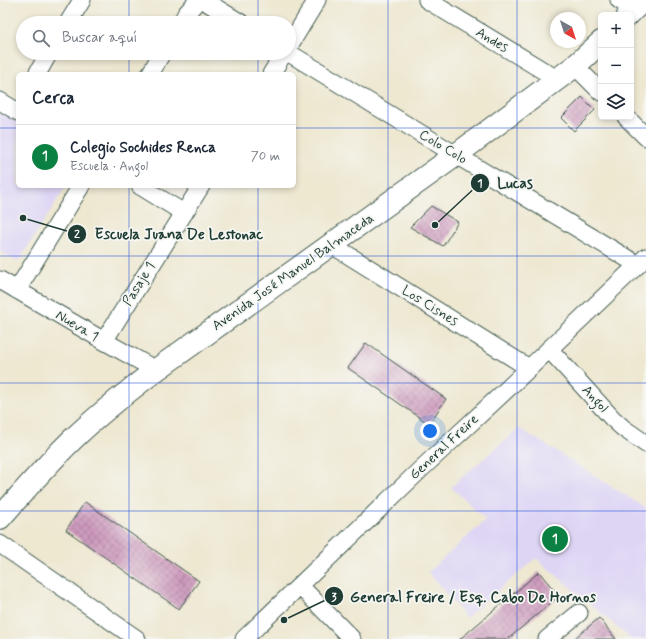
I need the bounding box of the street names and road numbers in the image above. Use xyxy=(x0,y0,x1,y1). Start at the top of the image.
street label: Andes xyxy=(472,23,512,57)
street label: Colo Colo xyxy=(416,126,470,168)
street label: Avenida José Manuel Balmaceda xyxy=(209,209,377,335)
street label: Pasaje 1 xyxy=(118,259,160,309)
street label: Los Cisnes xyxy=(398,282,462,331)
street label: Nueva 1 xyxy=(52,306,102,346)
street label: Angol xyxy=(576,381,612,418)
street label: General Freire xyxy=(406,410,483,484)

